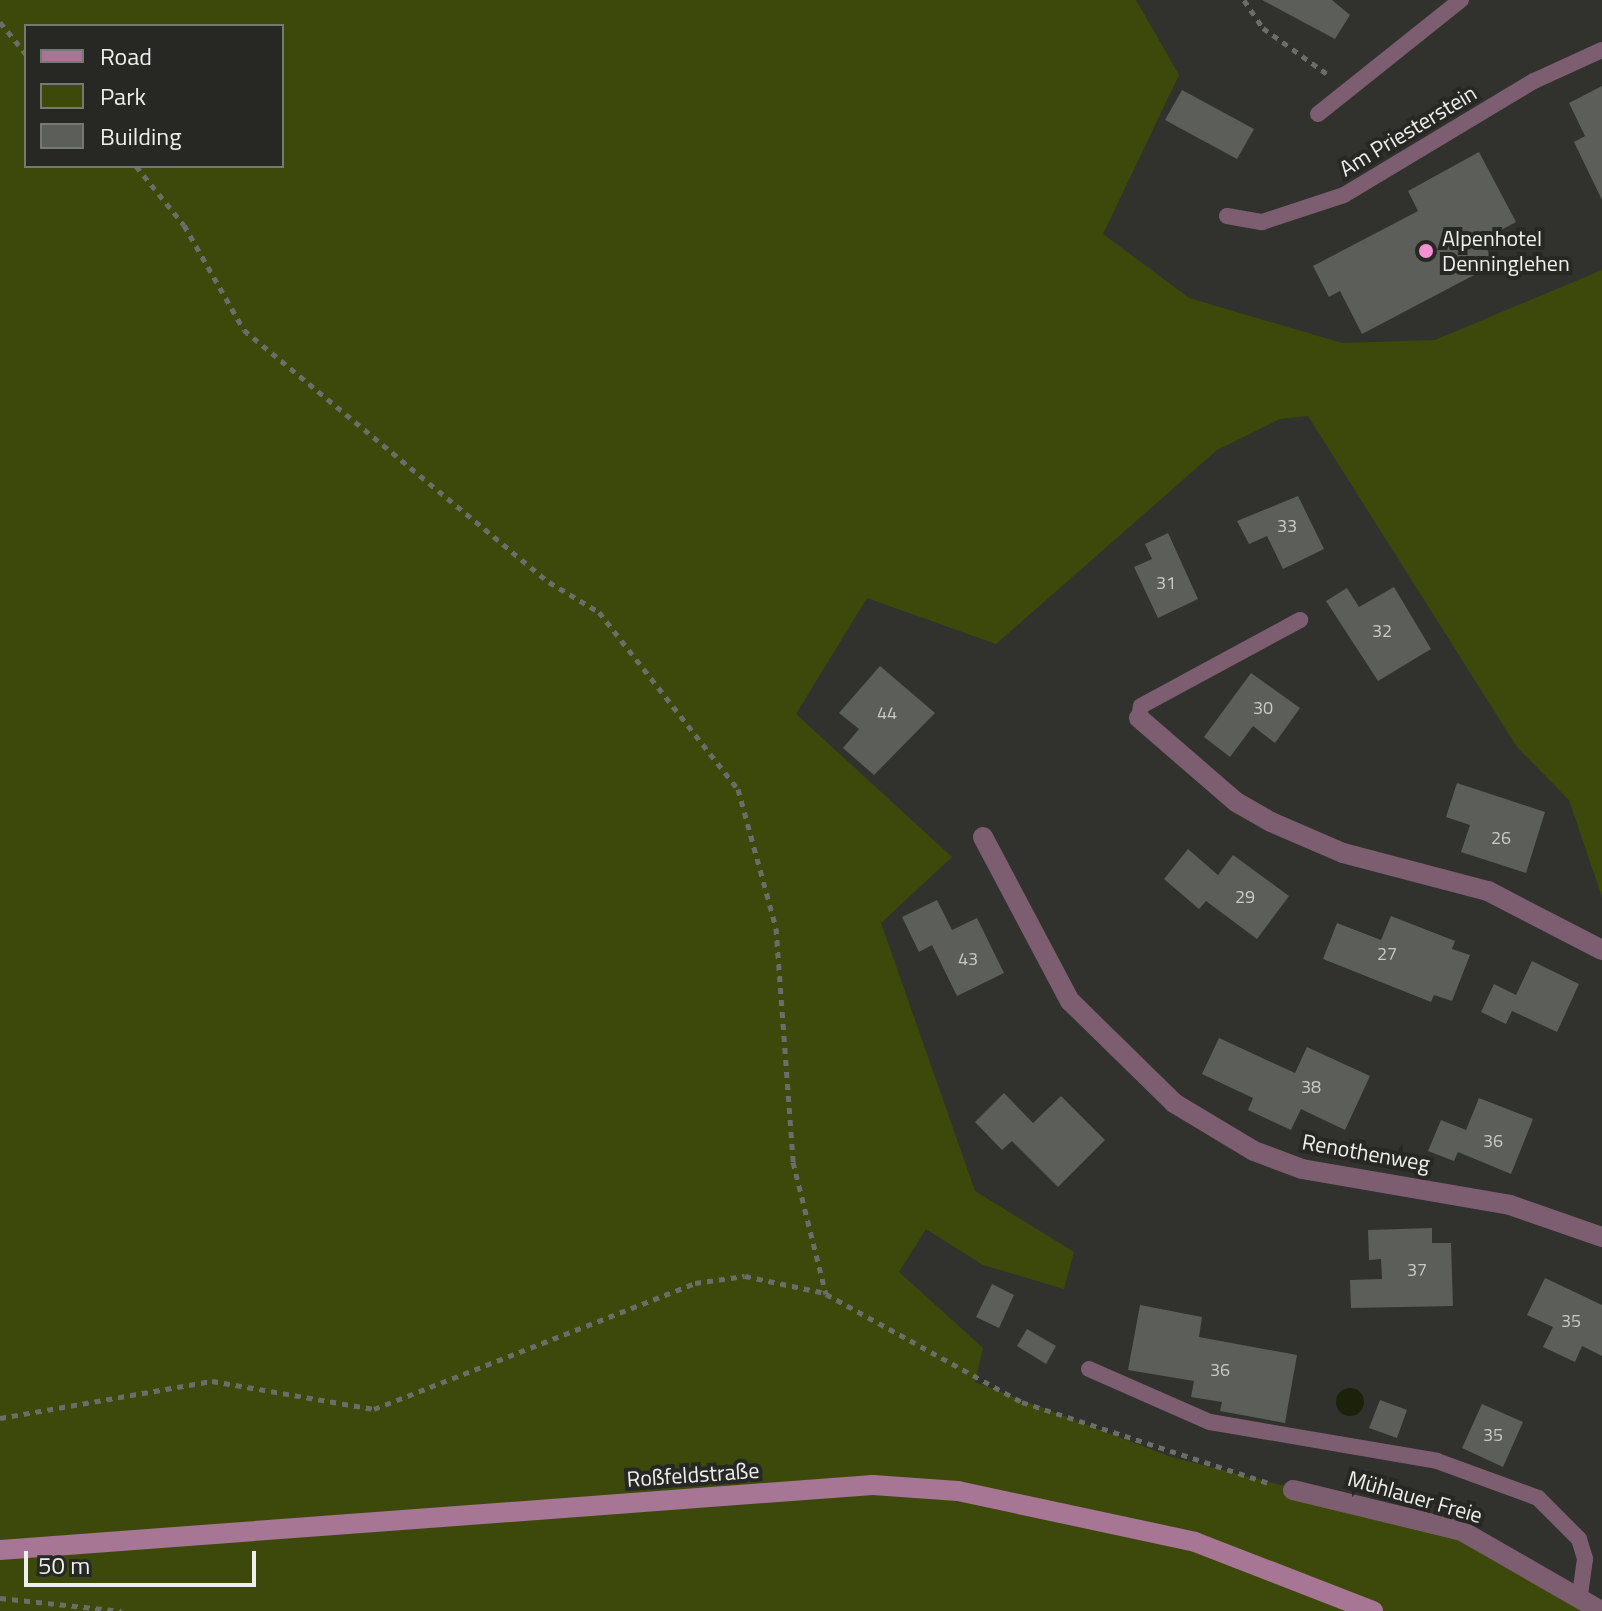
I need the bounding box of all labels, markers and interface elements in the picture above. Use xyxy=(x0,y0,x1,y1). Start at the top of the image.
legend xyxy=(24,24,284,168)
text: Road xyxy=(100,38,152,74)
text: Park xyxy=(100,78,146,114)
street label: Am Priesterstein xyxy=(1335,80,1481,182)
text: Building xyxy=(100,118,182,154)
place label: Alpenhotel Denninglehen xyxy=(1442,225,1570,276)
marker: Alpenhotel Denninglehen xyxy=(1417,242,1435,260)
house number: 33 xyxy=(1277,515,1297,537)
house number: 31 xyxy=(1156,572,1176,594)
house number: 32 xyxy=(1372,620,1392,642)
house number: 30 xyxy=(1253,697,1273,719)
house number: 44 xyxy=(877,702,897,724)
house number: 26 xyxy=(1491,827,1511,849)
house number: 29 xyxy=(1235,886,1255,908)
house number: 27 xyxy=(1377,943,1397,965)
house number: 43 xyxy=(958,948,978,970)
house number: 38 xyxy=(1301,1076,1321,1098)
street label: Renothenweg xyxy=(1300,1129,1432,1177)
house number: 36 xyxy=(1483,1130,1503,1152)
house number: 37 xyxy=(1407,1259,1427,1281)
house number: 35 xyxy=(1561,1310,1581,1332)
house number: 36 xyxy=(1210,1359,1230,1381)
house number: 35 xyxy=(1483,1424,1503,1446)
street label: Roßfeldstraße xyxy=(626,1457,760,1493)
street label: Mühlauer Freie xyxy=(1345,1465,1485,1529)
scale bar xyxy=(28,1535,260,1585)
text: 50 m xyxy=(38,1547,90,1583)

